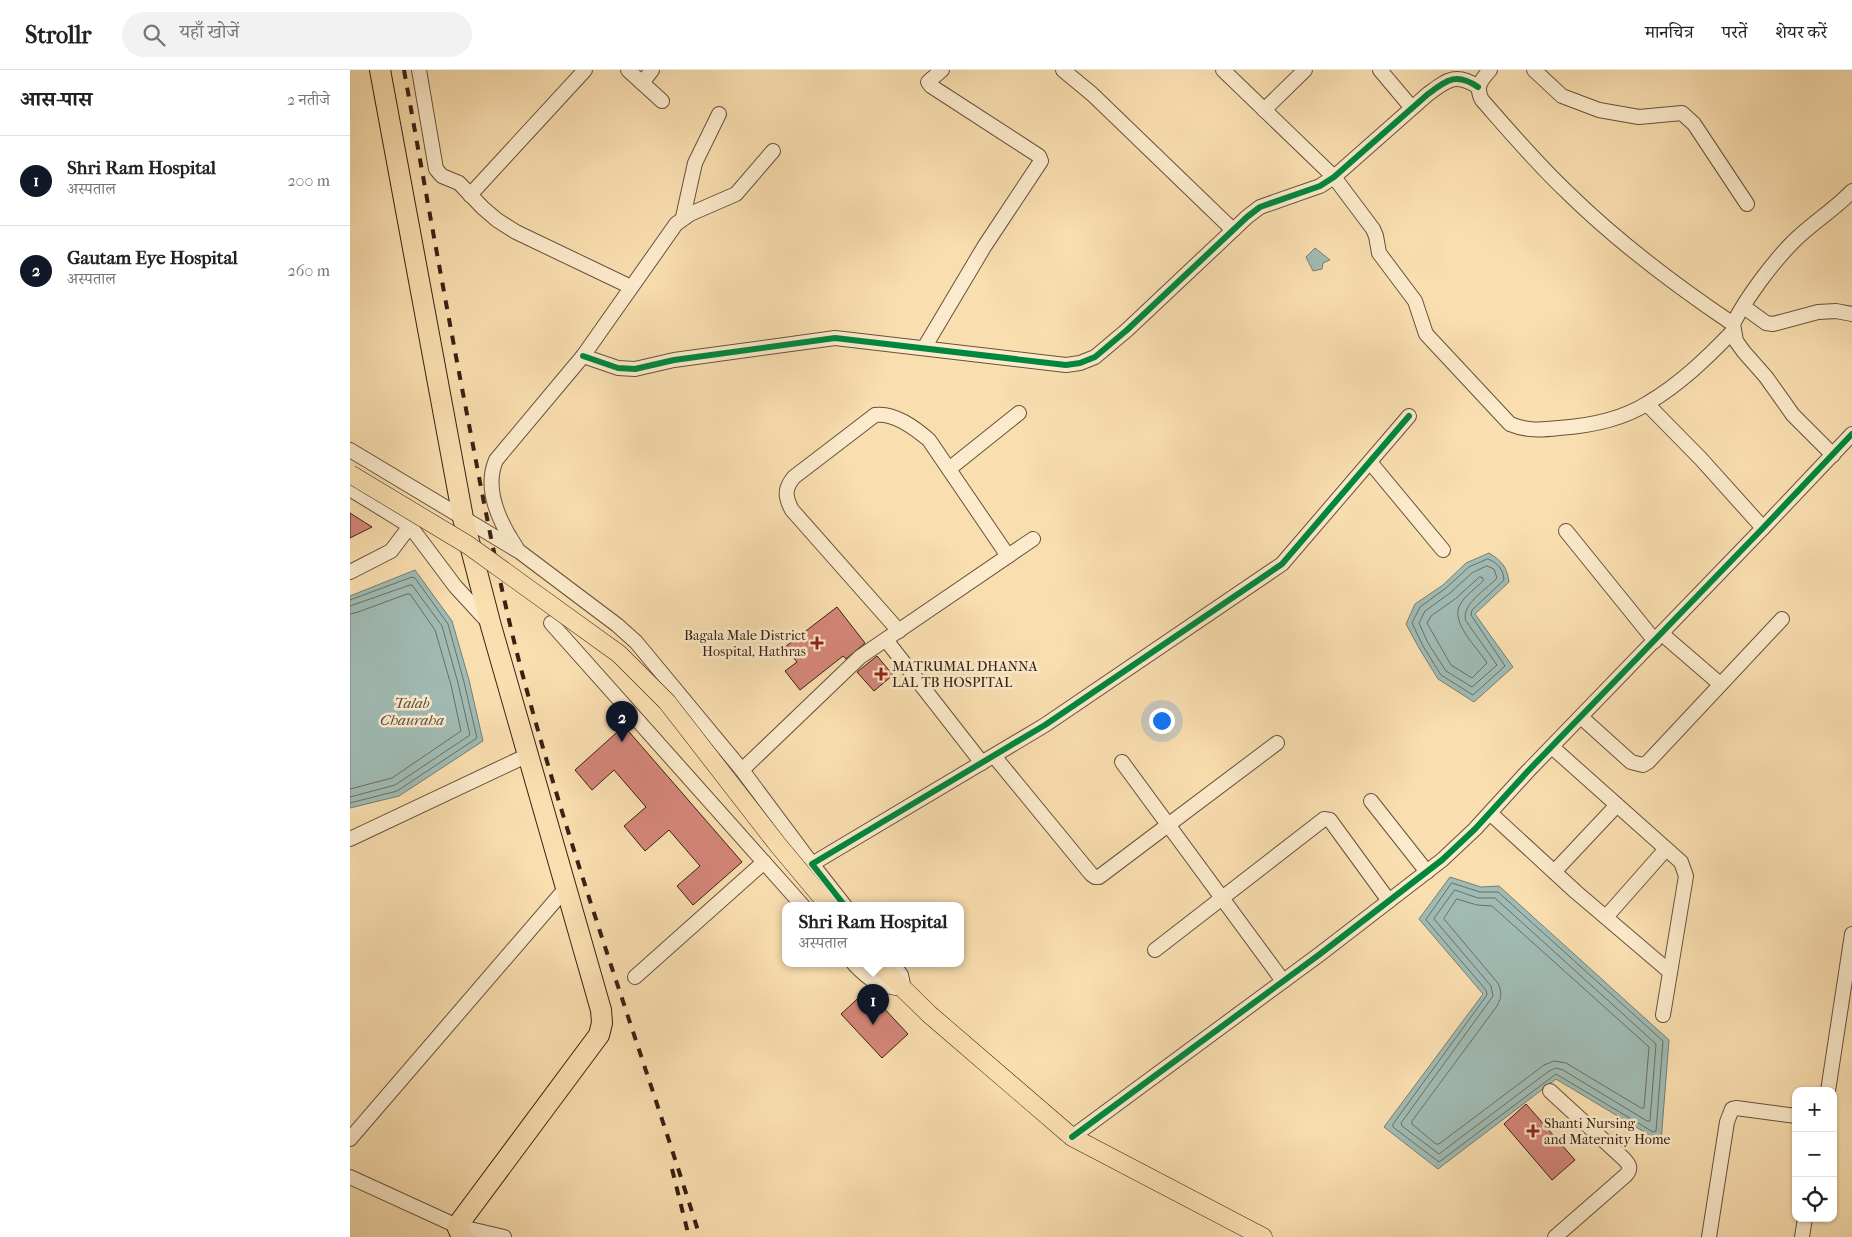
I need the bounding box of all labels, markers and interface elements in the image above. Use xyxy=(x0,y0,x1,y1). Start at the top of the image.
search box xyxy=(122,12,472,57)
text: Strollr xyxy=(25,21,92,49)
icon: search xyxy=(140,21,168,49)
text: यहाँ खोजें xyxy=(180,21,239,43)
text: मानचित्र xyxy=(1645,22,1694,43)
text: परतें xyxy=(1722,22,1747,43)
text: शेयर करें xyxy=(1775,22,1827,43)
text: आस-पास xyxy=(20,87,92,111)
text: 2 नतीजे xyxy=(287,90,330,109)
text: Shri Ram Hospital xyxy=(67,157,216,179)
text: 1 xyxy=(33,171,39,190)
text: 200 m xyxy=(287,171,330,190)
text: अस्पताल xyxy=(67,179,116,198)
text: Gautam Eye Hospital xyxy=(67,247,238,269)
text: 2 xyxy=(32,261,40,280)
text: 260 m xyxy=(288,261,330,280)
text: अस्पताल xyxy=(67,269,116,288)
place label: Bagala Male District Hospital, Hathras xyxy=(684,627,806,660)
marker: Bagala Male District Hospital, Hathras xyxy=(810,636,824,650)
place label: MATRUMAL DHANNA LAL TB HOSPITAL xyxy=(892,658,1038,691)
marker: MATRUMAL DHANNA LAL TB HOSPITAL xyxy=(874,667,888,681)
water label: Talab Chauraha xyxy=(380,694,444,729)
pin: 2 xyxy=(606,701,638,742)
your location xyxy=(1149,708,1175,734)
popup xyxy=(782,902,964,967)
text: Shri Ram Hospital xyxy=(799,911,947,933)
text: अस्पताल xyxy=(799,933,847,952)
pin: 1 xyxy=(857,984,889,1025)
map controls xyxy=(1792,1087,1837,1222)
button: + xyxy=(1792,1087,1837,1132)
place label: Shanti Nursing and Maternity Home xyxy=(1544,1115,1670,1148)
marker: Shanti Nursing and Maternity Home xyxy=(1526,1124,1540,1138)
button: − xyxy=(1792,1132,1837,1177)
button: locate xyxy=(1792,1177,1837,1222)

